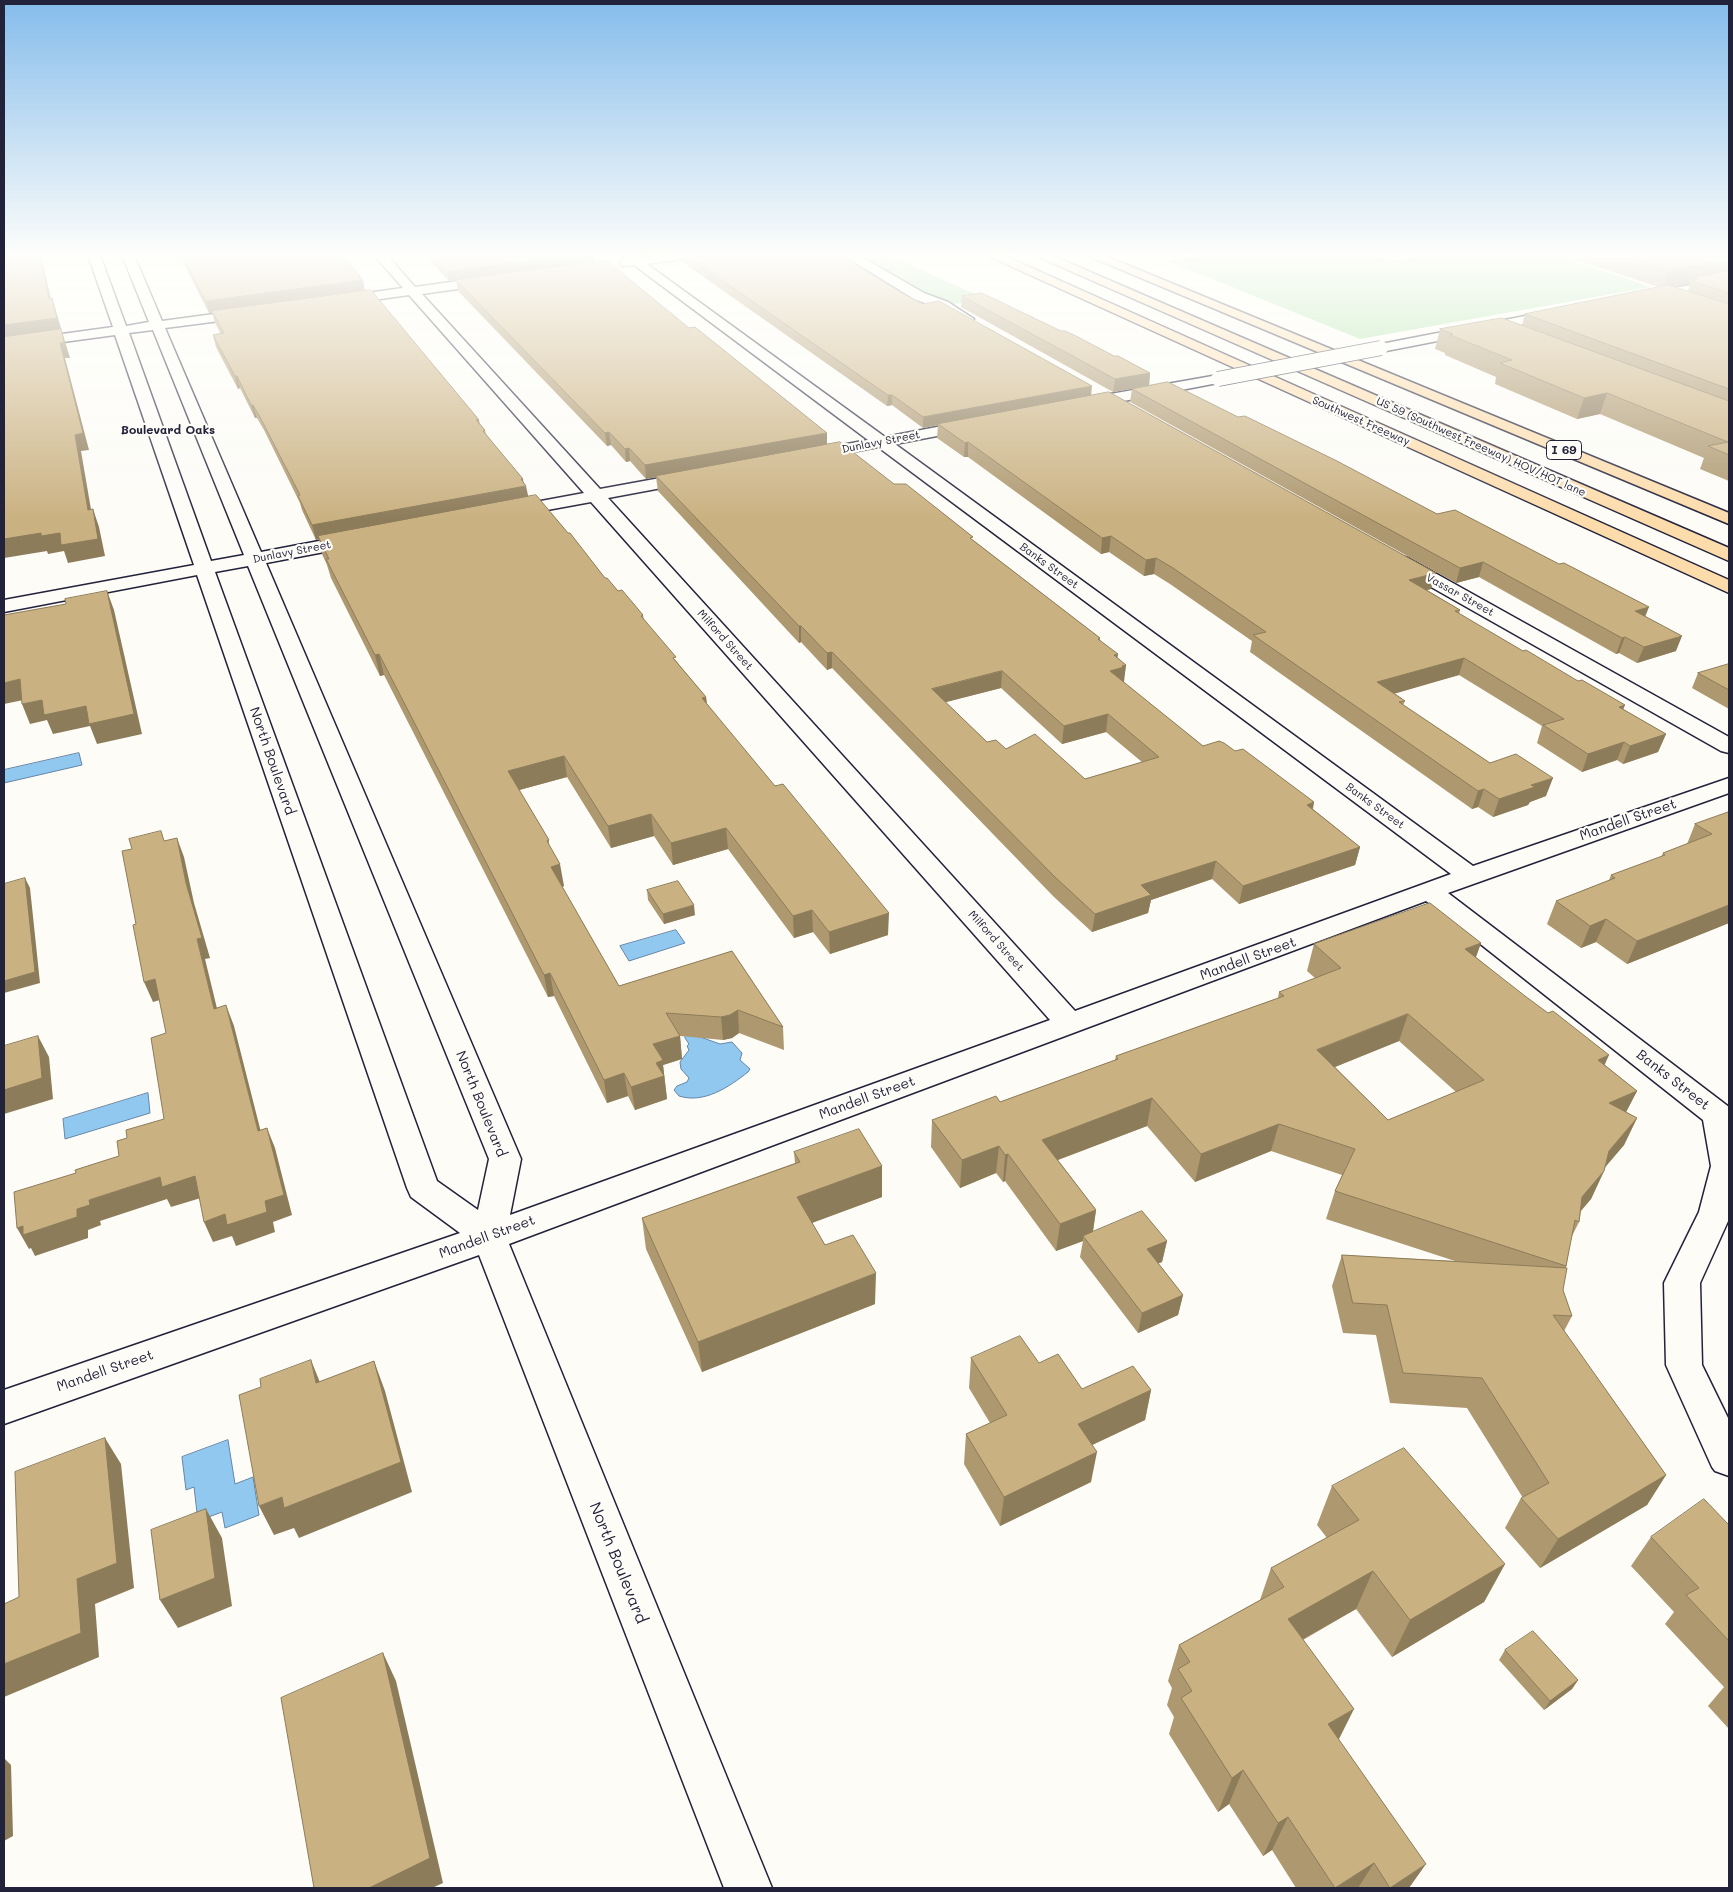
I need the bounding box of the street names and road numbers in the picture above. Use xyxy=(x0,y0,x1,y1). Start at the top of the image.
street label: Southwest Freeway xyxy=(1310,394,1412,448)
street label: US 59 (Southwest Freeway) HOV/HOT lane xyxy=(1374,395,1588,499)
street label: Dunlavy Street xyxy=(841,428,921,456)
road number: I 69 xyxy=(1546,440,1582,460)
street label: Dunlavy Street xyxy=(252,538,332,566)
street label: Banks Street xyxy=(1017,540,1081,592)
street label: Vassar Street xyxy=(1424,571,1496,619)
street label: Milford Street xyxy=(694,607,756,673)
street label: North Boulevard xyxy=(246,705,298,817)
street label: Banks Street xyxy=(1343,780,1407,832)
street label: Mandell Street xyxy=(1577,796,1679,844)
street label: Milford Street xyxy=(965,908,1027,974)
street label: Mandell Street xyxy=(1198,934,1298,984)
street label: Banks Street xyxy=(1633,1046,1713,1114)
street label: North Boulevard xyxy=(452,1048,510,1160)
street label: Mandell Street xyxy=(817,1073,917,1123)
street label: Mandell Street xyxy=(437,1212,537,1262)
street label: Mandell Street xyxy=(54,1347,156,1395)
street label: North Boulevard xyxy=(585,1500,651,1626)

